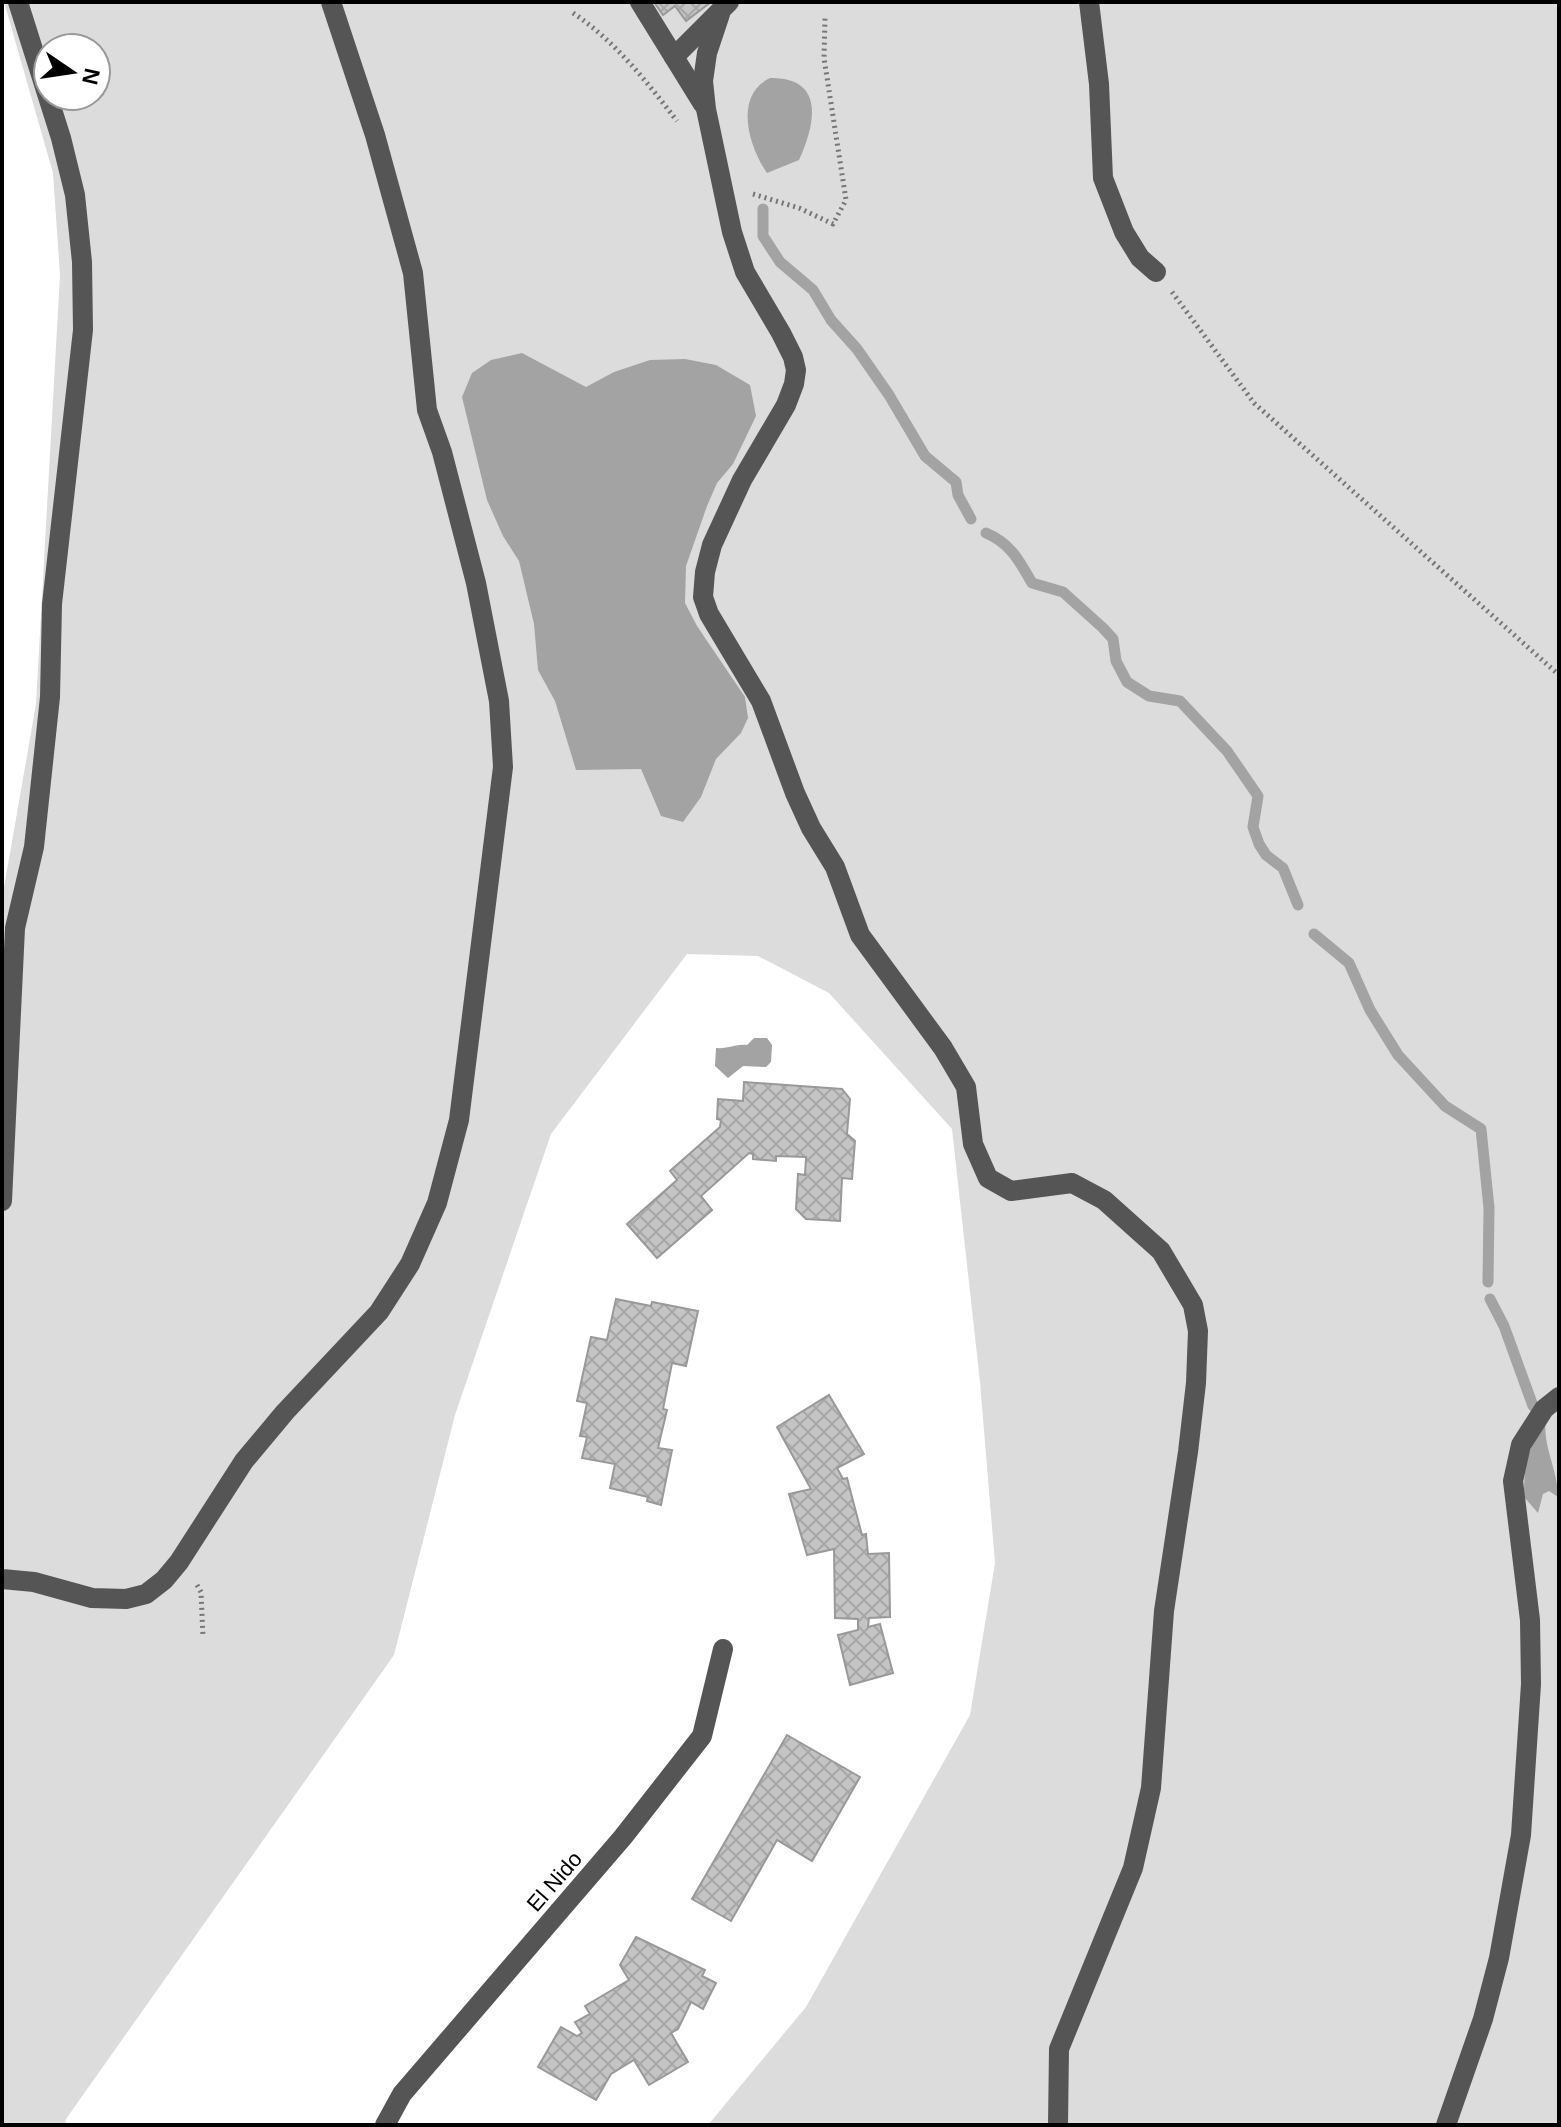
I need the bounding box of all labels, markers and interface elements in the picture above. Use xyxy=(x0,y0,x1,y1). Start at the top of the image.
north arrow xyxy=(32,32,112,112)
text: N xyxy=(77,66,105,87)
street label: El Nido xyxy=(522,1846,587,1916)

